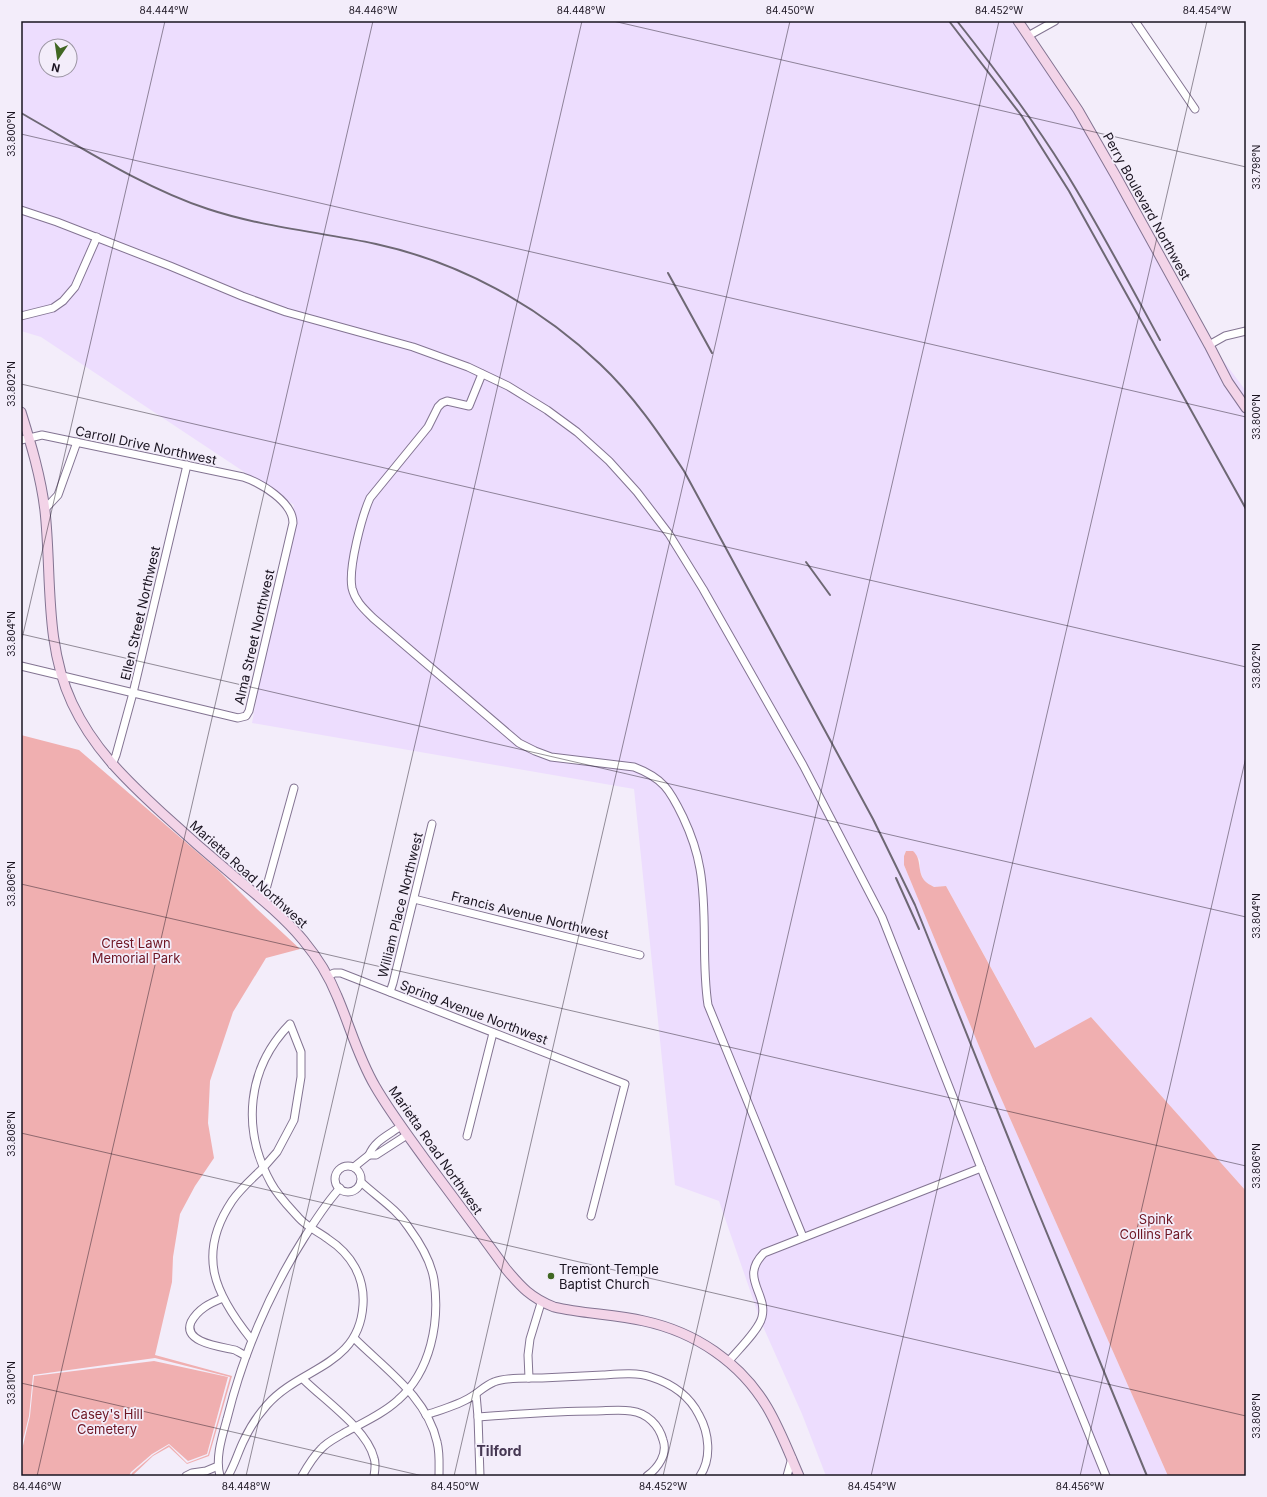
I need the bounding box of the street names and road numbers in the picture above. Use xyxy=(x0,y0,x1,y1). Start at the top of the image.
street label: Perry Boulevard Northwest xyxy=(1100,130,1194,282)
street label: Carroll Drive Northwest xyxy=(74,422,218,468)
street label: Ellen Street Northwest xyxy=(117,544,163,682)
street label: Alma Street Northwest xyxy=(231,568,277,706)
street label: Marietta Road Northwest xyxy=(187,817,311,931)
street label: William Place Northwest xyxy=(374,831,426,979)
street label: Francis Avenue Northwest xyxy=(450,888,610,942)
street label: Spring Avenue Northwest xyxy=(398,976,550,1048)
street label: Marietta Road Northwest xyxy=(386,1083,486,1217)

